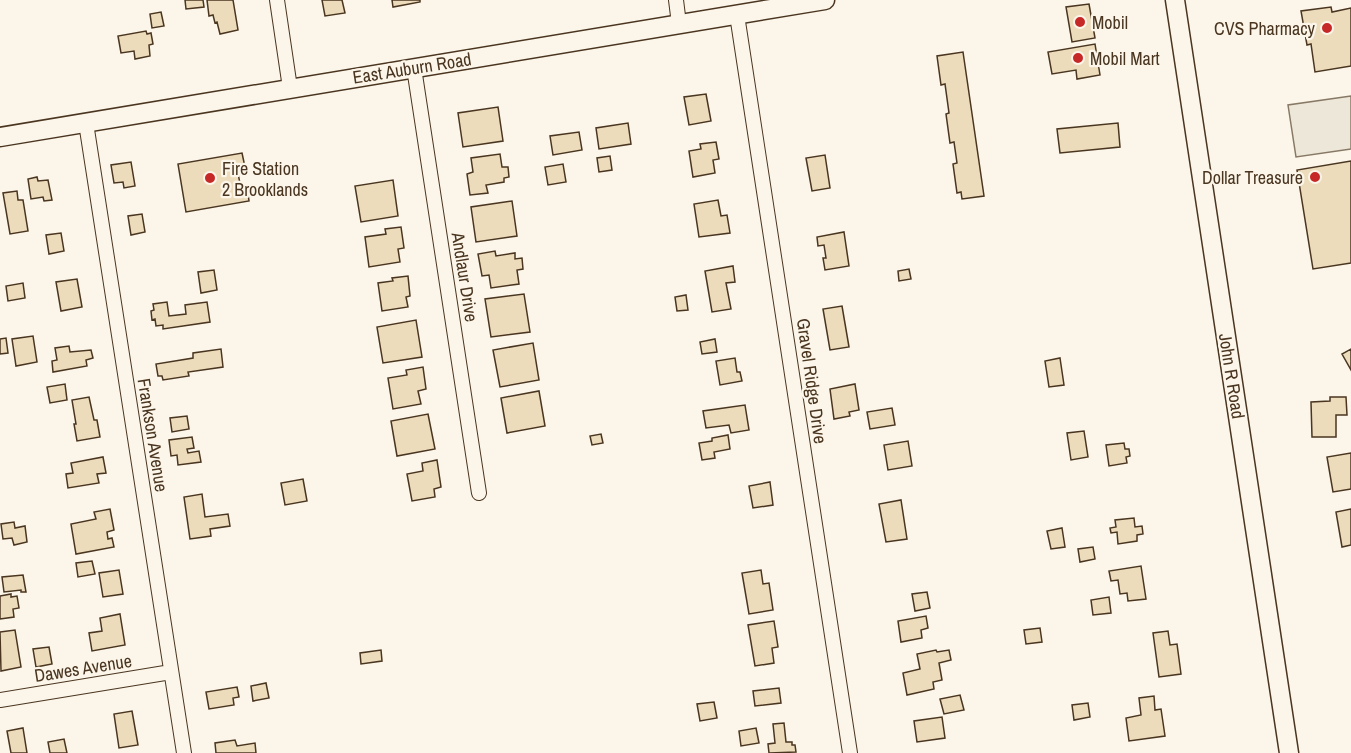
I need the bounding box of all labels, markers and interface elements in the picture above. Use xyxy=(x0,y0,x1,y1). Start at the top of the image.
place label: Mobil xyxy=(1092,10,1128,35)
marker: Mobil xyxy=(1073,15,1087,29)
place label: CVS Pharmacy xyxy=(1214,16,1316,41)
marker: CVS Pharmacy xyxy=(1320,21,1334,35)
street label: East Auburn Road xyxy=(351,46,473,90)
place label: Mobil Mart xyxy=(1090,46,1160,71)
marker: Mobil Mart xyxy=(1071,51,1085,65)
place label: Fire Station 2 Brooklands xyxy=(222,156,308,202)
place label: Dollar Treasure xyxy=(1202,165,1303,190)
marker: Dollar Treasure xyxy=(1308,170,1322,184)
marker: Fire Station 2 Brooklands xyxy=(203,171,217,185)
street label: Andlaur Drive xyxy=(445,229,484,324)
street label: Gravel Ridge Drive xyxy=(791,317,833,445)
street label: John R Road xyxy=(1213,331,1251,421)
street label: Frankson Avenue xyxy=(132,376,174,494)
street label: Dawes Avenue xyxy=(33,648,133,688)

